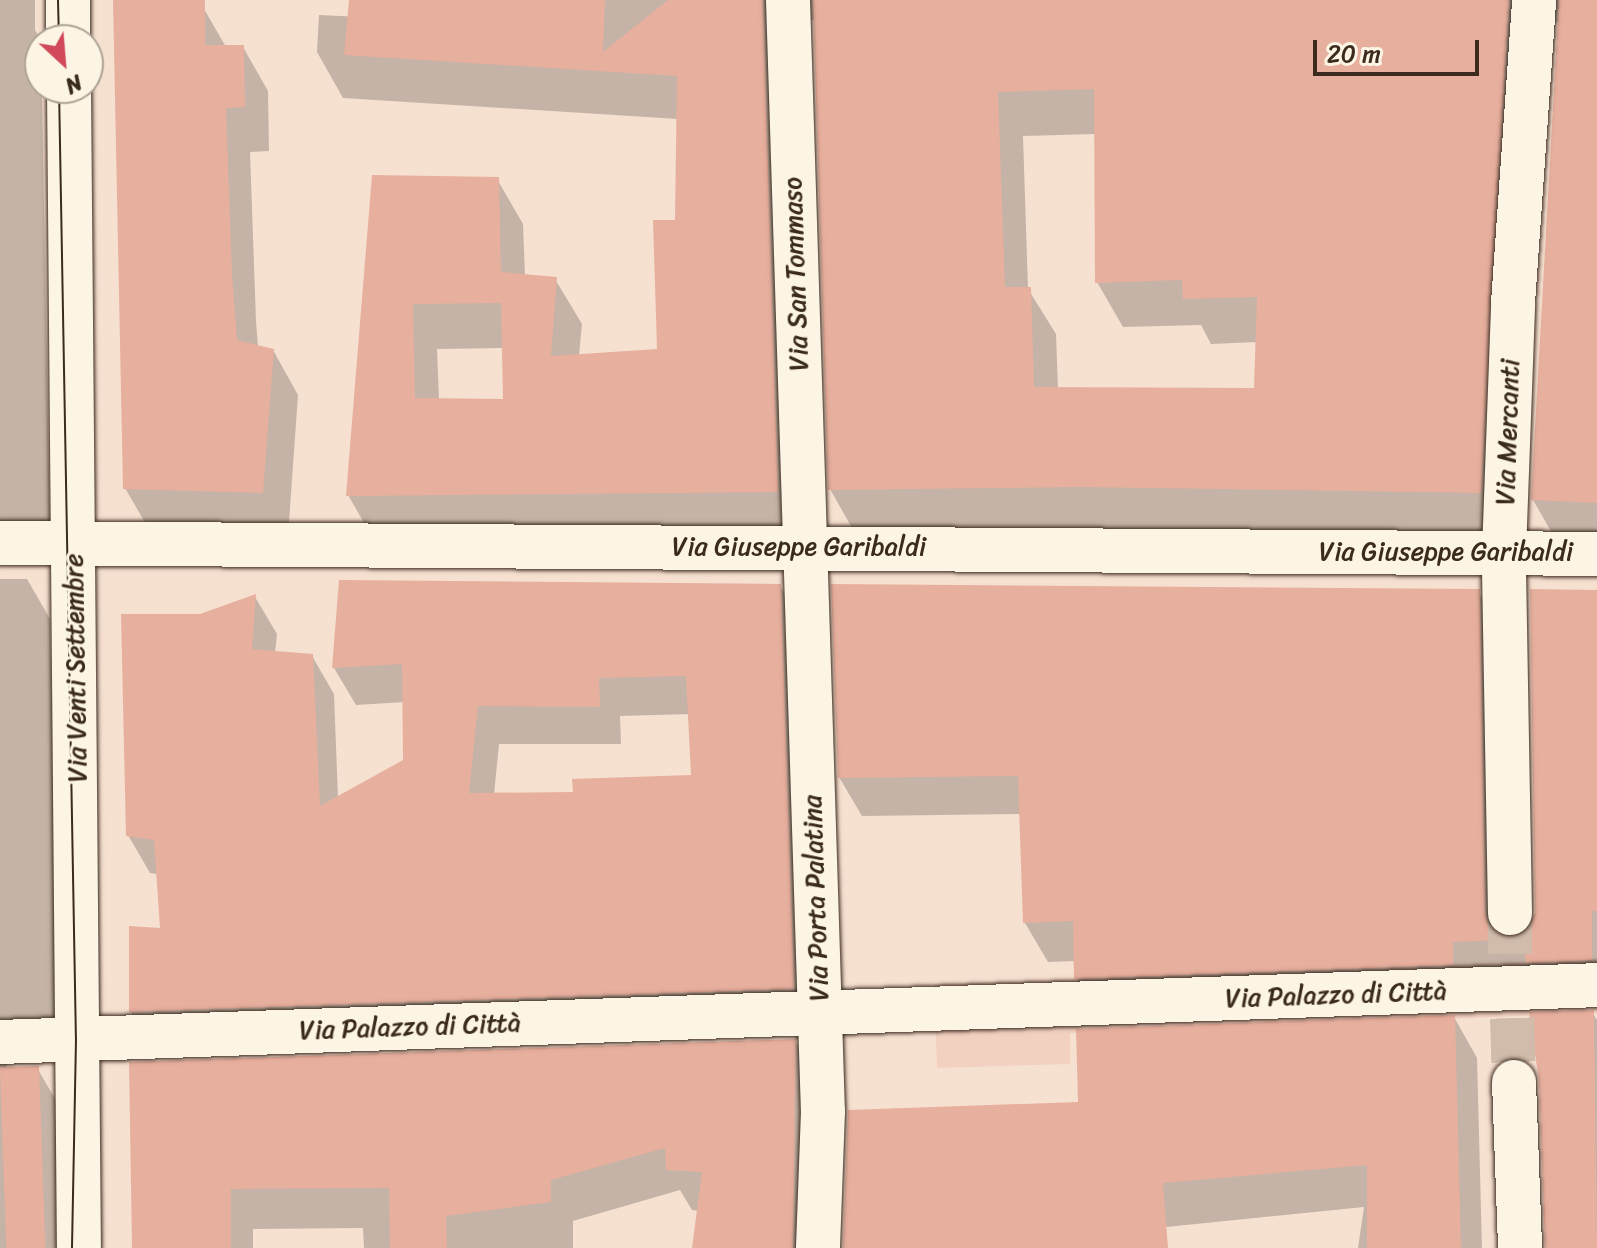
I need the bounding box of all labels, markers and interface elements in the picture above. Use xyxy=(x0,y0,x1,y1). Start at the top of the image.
north arrow xyxy=(24,24,104,104)
scale bar xyxy=(1317,24,1483,74)
text: 20 m xyxy=(1327,33,1381,75)
text: N xyxy=(58,63,89,105)
street label: Via San Tommaso xyxy=(777,176,815,372)
street label: Via Mercanti xyxy=(1490,358,1526,506)
street label: Via Giuseppe Garibaldi xyxy=(672,531,926,563)
street label: Via Giuseppe Garibaldi xyxy=(1319,536,1573,568)
street label: Via Venti Settembre xyxy=(58,553,94,783)
street label: Via Porta Palatina xyxy=(797,793,835,1003)
street label: Via Palazzo di Città xyxy=(1225,976,1447,1014)
street label: Via Palazzo di Città xyxy=(299,1008,521,1046)

